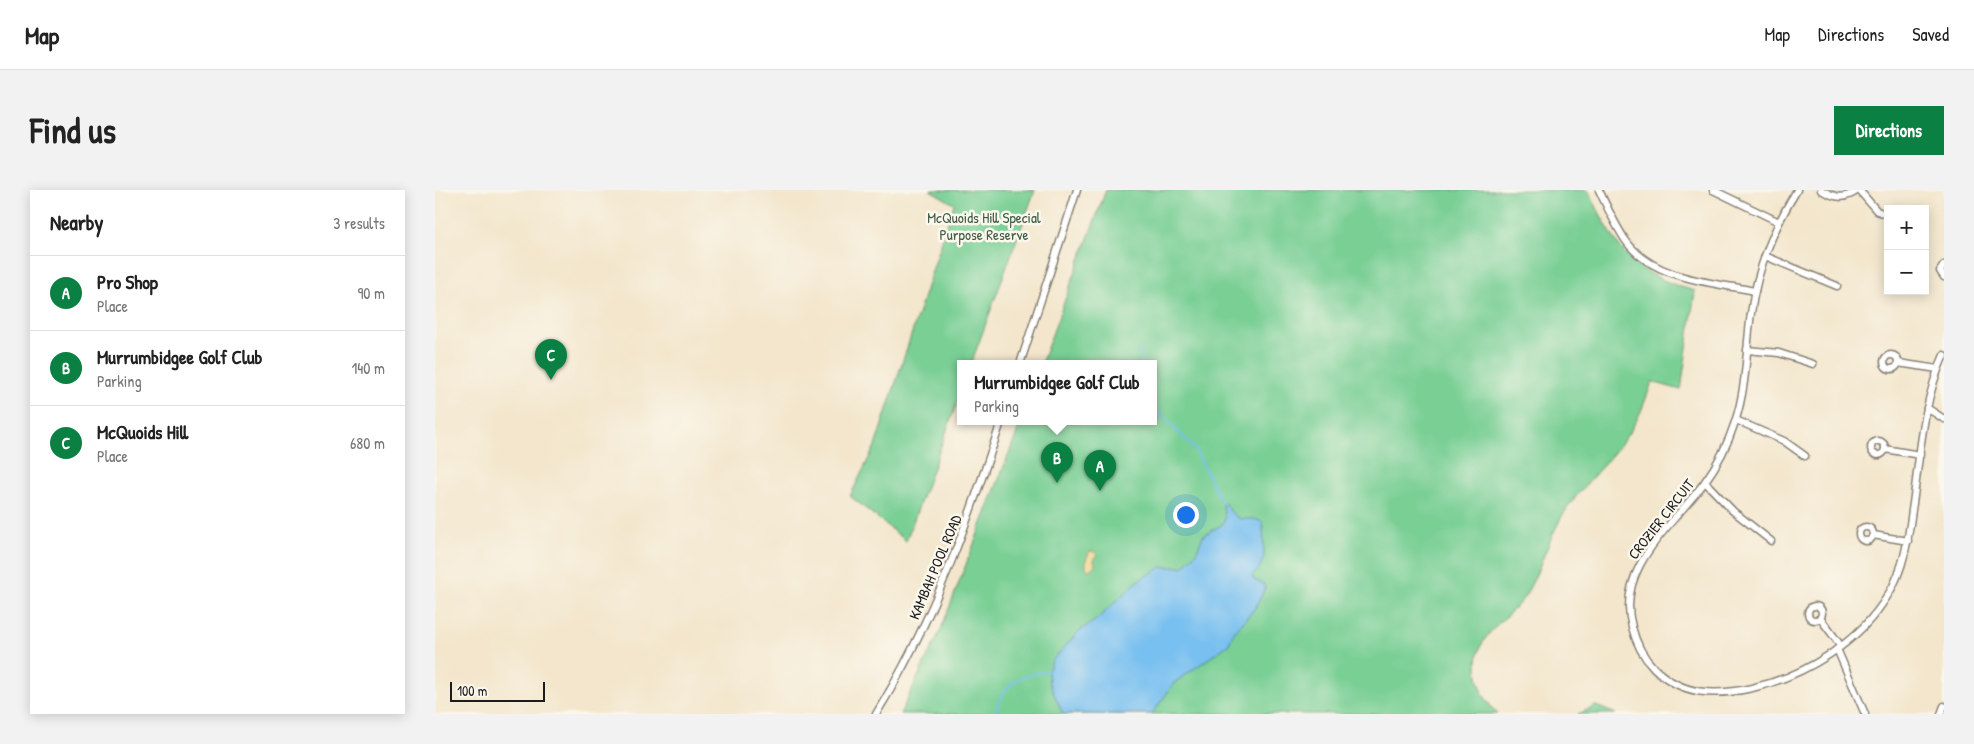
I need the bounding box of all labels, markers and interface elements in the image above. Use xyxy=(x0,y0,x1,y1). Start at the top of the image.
text: Map xyxy=(25,19,59,51)
text: Map xyxy=(1765,22,1790,47)
text: Directions xyxy=(1818,22,1884,47)
text: Saved xyxy=(1912,22,1949,47)
button: Directions xyxy=(1834,106,1944,155)
text: Find us xyxy=(30,107,116,154)
map controls xyxy=(1884,205,1929,295)
button: + xyxy=(1884,205,1929,250)
park label: McQuoids Hill Special Purpose Reserve xyxy=(927,207,1041,245)
text: Nearby xyxy=(50,208,103,237)
text: 3 results xyxy=(333,212,385,234)
button: − xyxy=(1884,250,1929,295)
text: Pro Shop xyxy=(97,269,158,295)
text: A xyxy=(62,282,70,304)
text: 90 m xyxy=(357,282,385,304)
text: Place xyxy=(97,295,128,317)
pin: C xyxy=(535,339,567,380)
text: Murrumbidgee Golf Club xyxy=(97,344,262,370)
text: B xyxy=(62,357,70,379)
text: 140 m xyxy=(351,357,385,379)
popup xyxy=(957,360,1157,425)
text: Murrumbidgee Golf Club xyxy=(974,369,1140,395)
text: Parking xyxy=(97,370,142,392)
text: Parking xyxy=(974,395,1019,417)
text: McQuoids Hill xyxy=(97,419,188,445)
text: C xyxy=(62,432,70,454)
text: 680 m xyxy=(350,432,385,454)
pin: B xyxy=(1041,442,1073,483)
text: Place xyxy=(97,445,128,467)
pin: A xyxy=(1084,450,1116,491)
street label: CROZIER CIRCUIT xyxy=(1623,474,1700,564)
your location xyxy=(1173,502,1199,528)
street label: KAMBAH POOL ROAD xyxy=(903,511,967,623)
scale bar xyxy=(450,679,545,702)
text: 100 m xyxy=(457,681,487,700)

